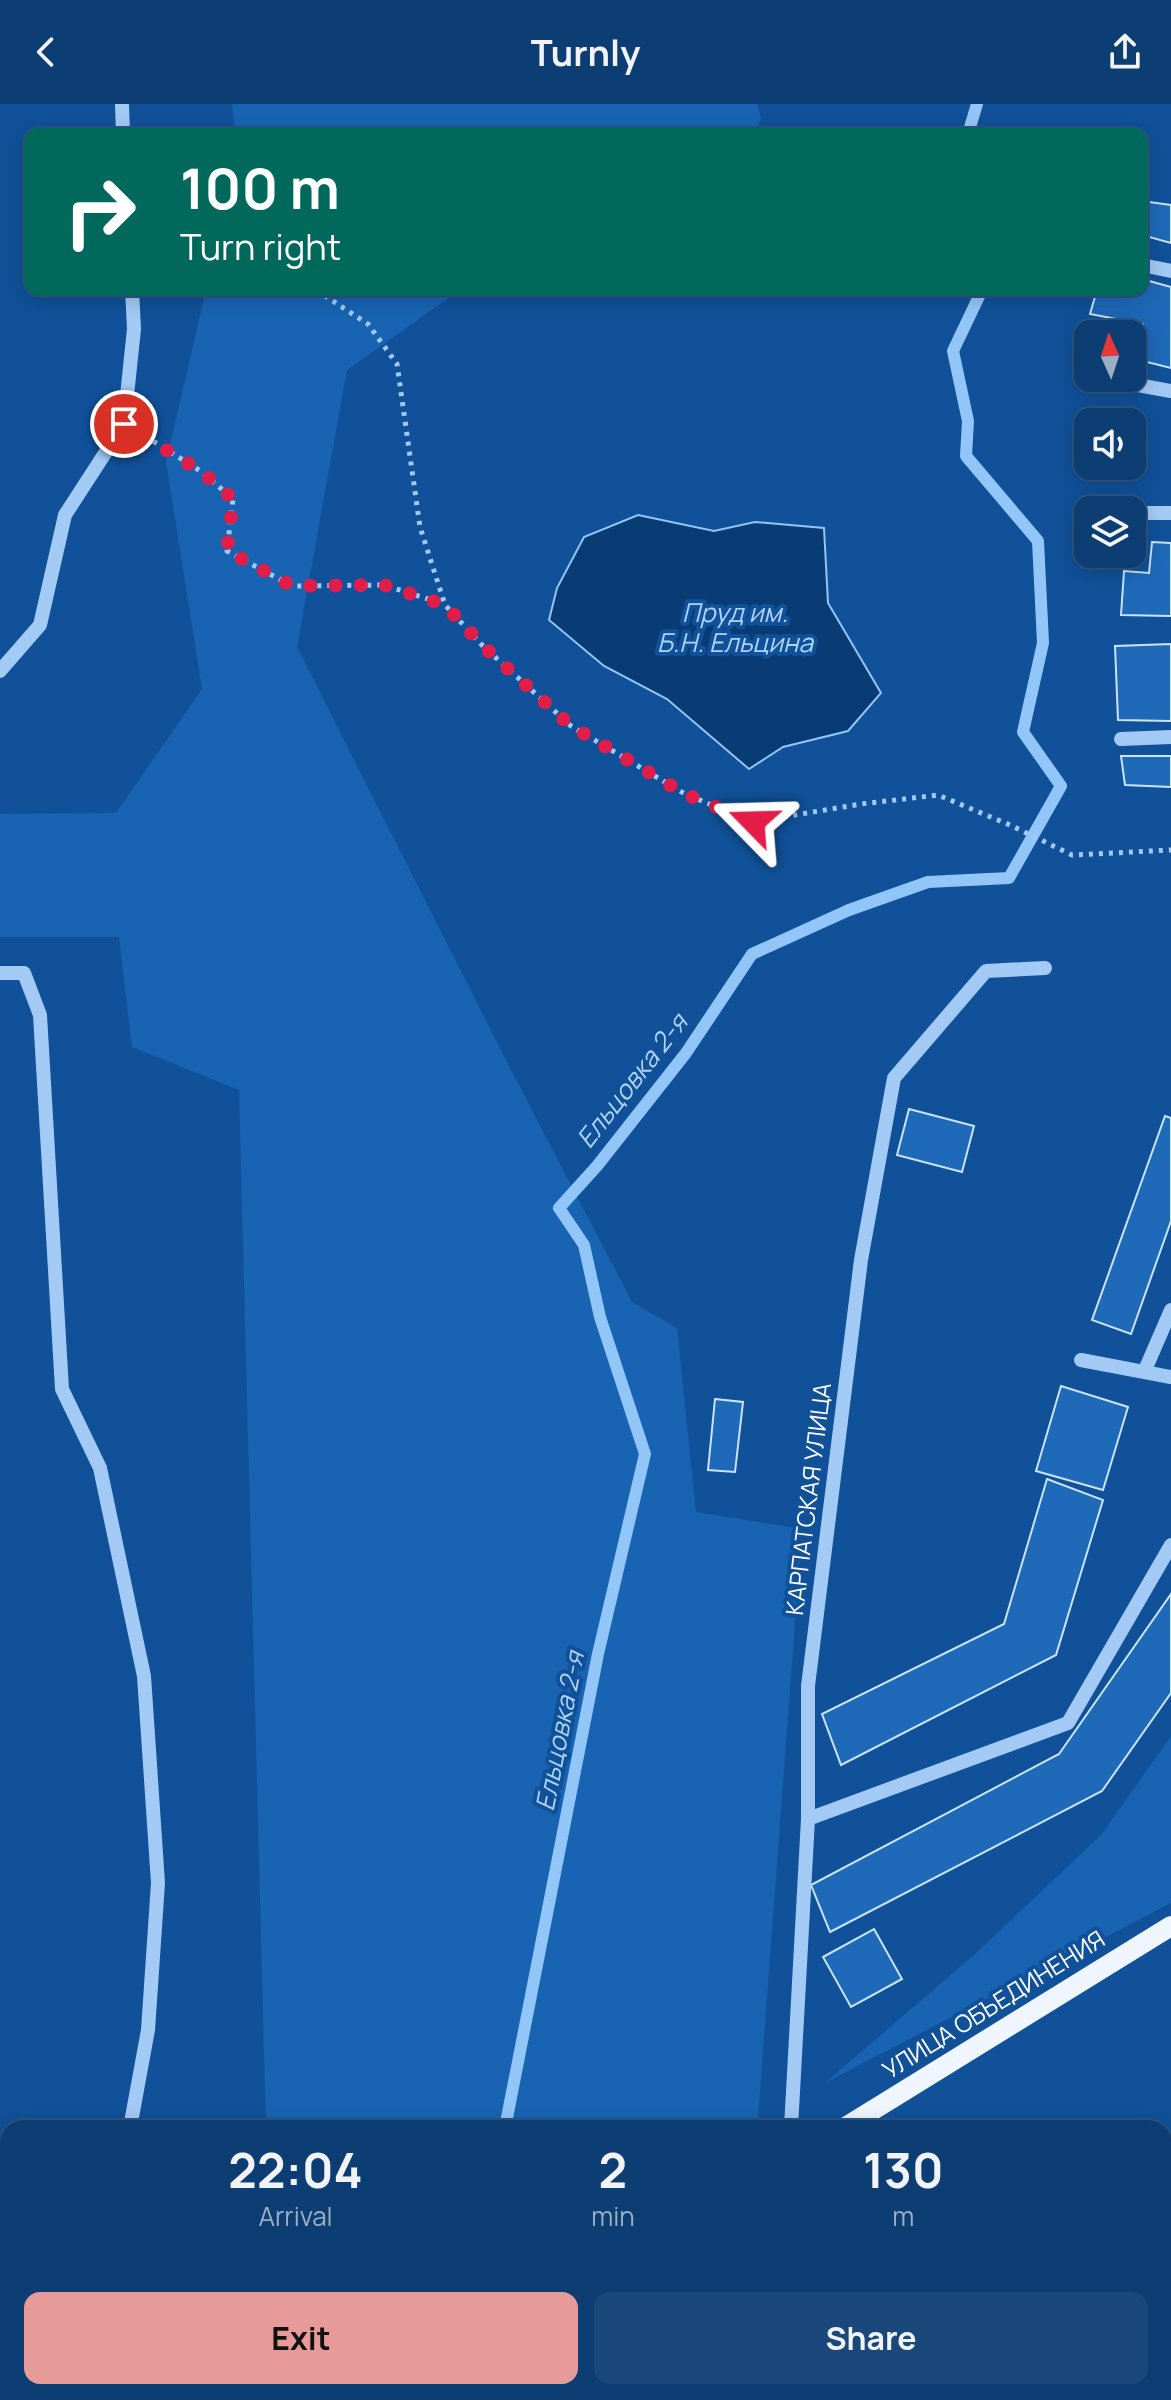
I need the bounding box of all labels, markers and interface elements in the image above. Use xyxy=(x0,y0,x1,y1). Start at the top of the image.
text: Turnly xyxy=(531,28,640,77)
icon: back xyxy=(24,30,68,74)
icon: share xyxy=(1103,30,1147,74)
text: 100 m xyxy=(180,149,340,226)
icon: right xyxy=(48,160,152,264)
text: Turn right xyxy=(180,222,341,271)
north arrow xyxy=(1074,320,1146,392)
map controls xyxy=(1074,320,1146,568)
pin xyxy=(90,390,158,458)
icon: arrive xyxy=(102,402,146,446)
button: sound xyxy=(1074,408,1146,480)
button: layers xyxy=(1074,496,1146,568)
water label: Пруд им. Б.Н. Ельцина xyxy=(657,594,814,660)
position arrow xyxy=(711,780,795,864)
water label: Ельцовка 2-я xyxy=(567,1004,697,1155)
street label: КАРПАТСКАЯ УЛИЦА xyxy=(777,1381,838,1617)
water label: Ельцовка 2-я xyxy=(526,1646,593,1813)
street label: УЛИЦА ОБЪЕДИНЕНИЯ xyxy=(876,1922,1111,2086)
text: 22:04 xyxy=(228,2137,363,2202)
text: 2 xyxy=(599,2137,627,2202)
text: 130 xyxy=(863,2137,944,2202)
text: Arrival xyxy=(258,2198,333,2234)
text: min xyxy=(591,2198,635,2234)
text: m xyxy=(892,2198,914,2234)
button: Exit xyxy=(24,2292,578,2384)
button: Share xyxy=(594,2292,1148,2384)

